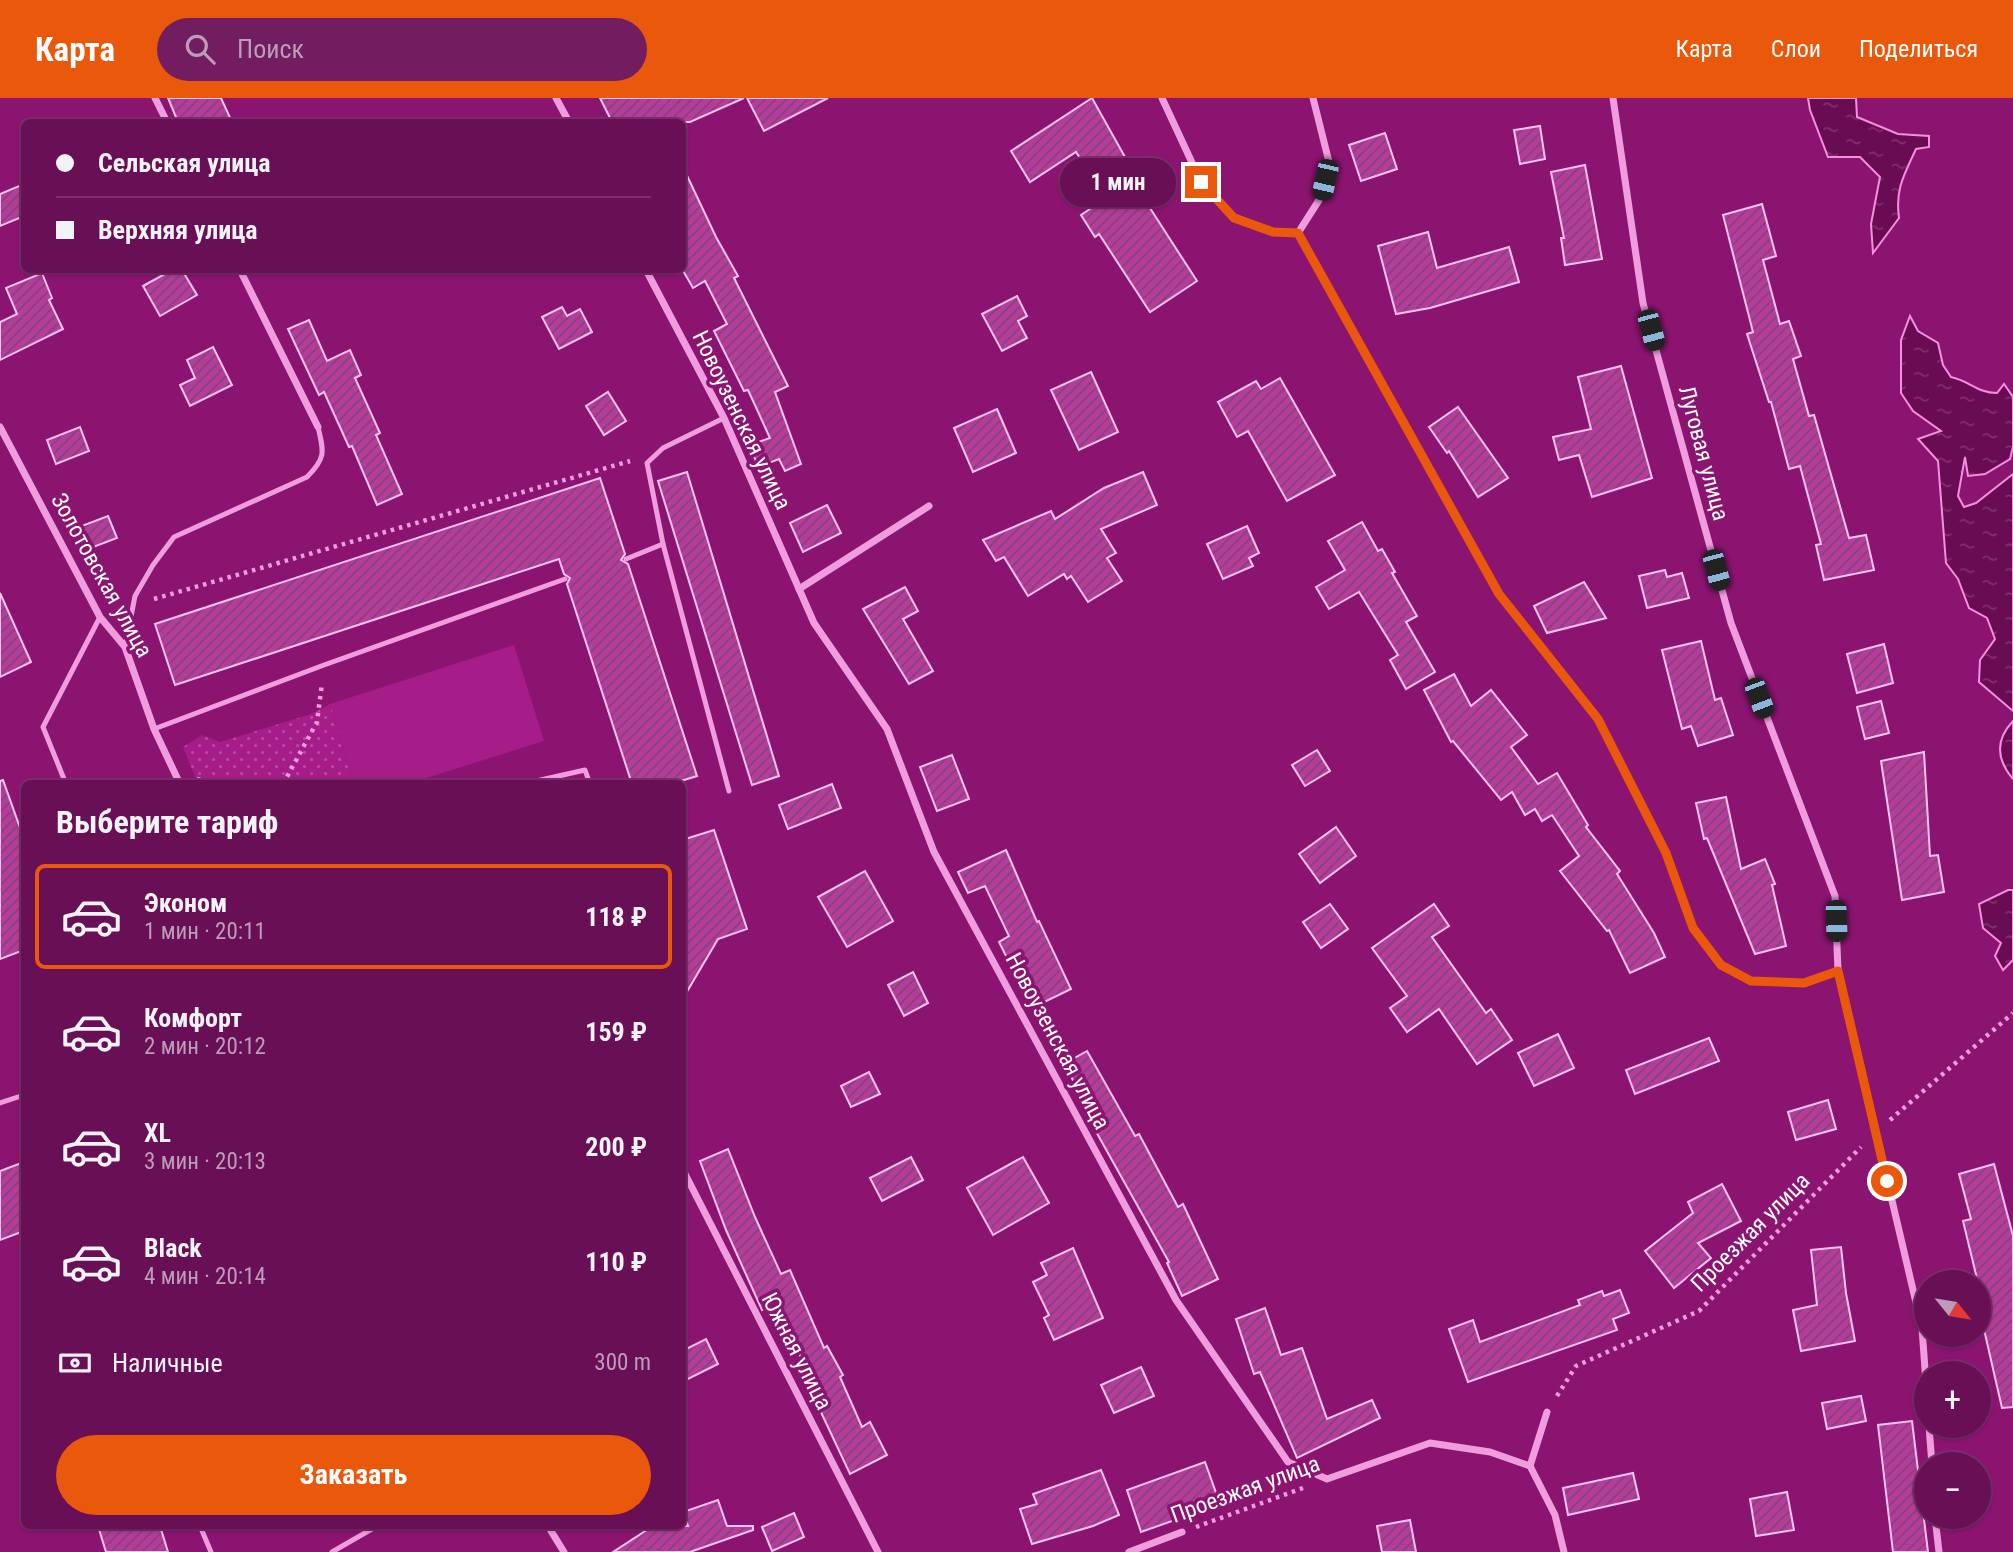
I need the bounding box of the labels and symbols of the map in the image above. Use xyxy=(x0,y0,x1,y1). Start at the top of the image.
car xyxy=(1311,157,1340,203)
callout: 1 мин xyxy=(1061,158,1176,206)
route end xyxy=(1185,166,1217,198)
car xyxy=(1636,307,1667,353)
street label: Новоузенская улица xyxy=(686,326,797,514)
street label: Луговая улица xyxy=(1673,383,1734,523)
street label: Золотовская улица xyxy=(45,488,158,662)
car xyxy=(1701,547,1732,593)
car xyxy=(1742,675,1777,721)
car xyxy=(1825,900,1848,942)
street label: Новоузенская улица xyxy=(1000,948,1115,1134)
route start xyxy=(1871,1165,1903,1197)
street label: Проезжая улица xyxy=(1685,1167,1815,1297)
north arrow xyxy=(1914,1270,1992,1348)
street label: Южная улица xyxy=(756,1288,838,1414)
street label: Проезжая улица xyxy=(1167,1450,1323,1529)

